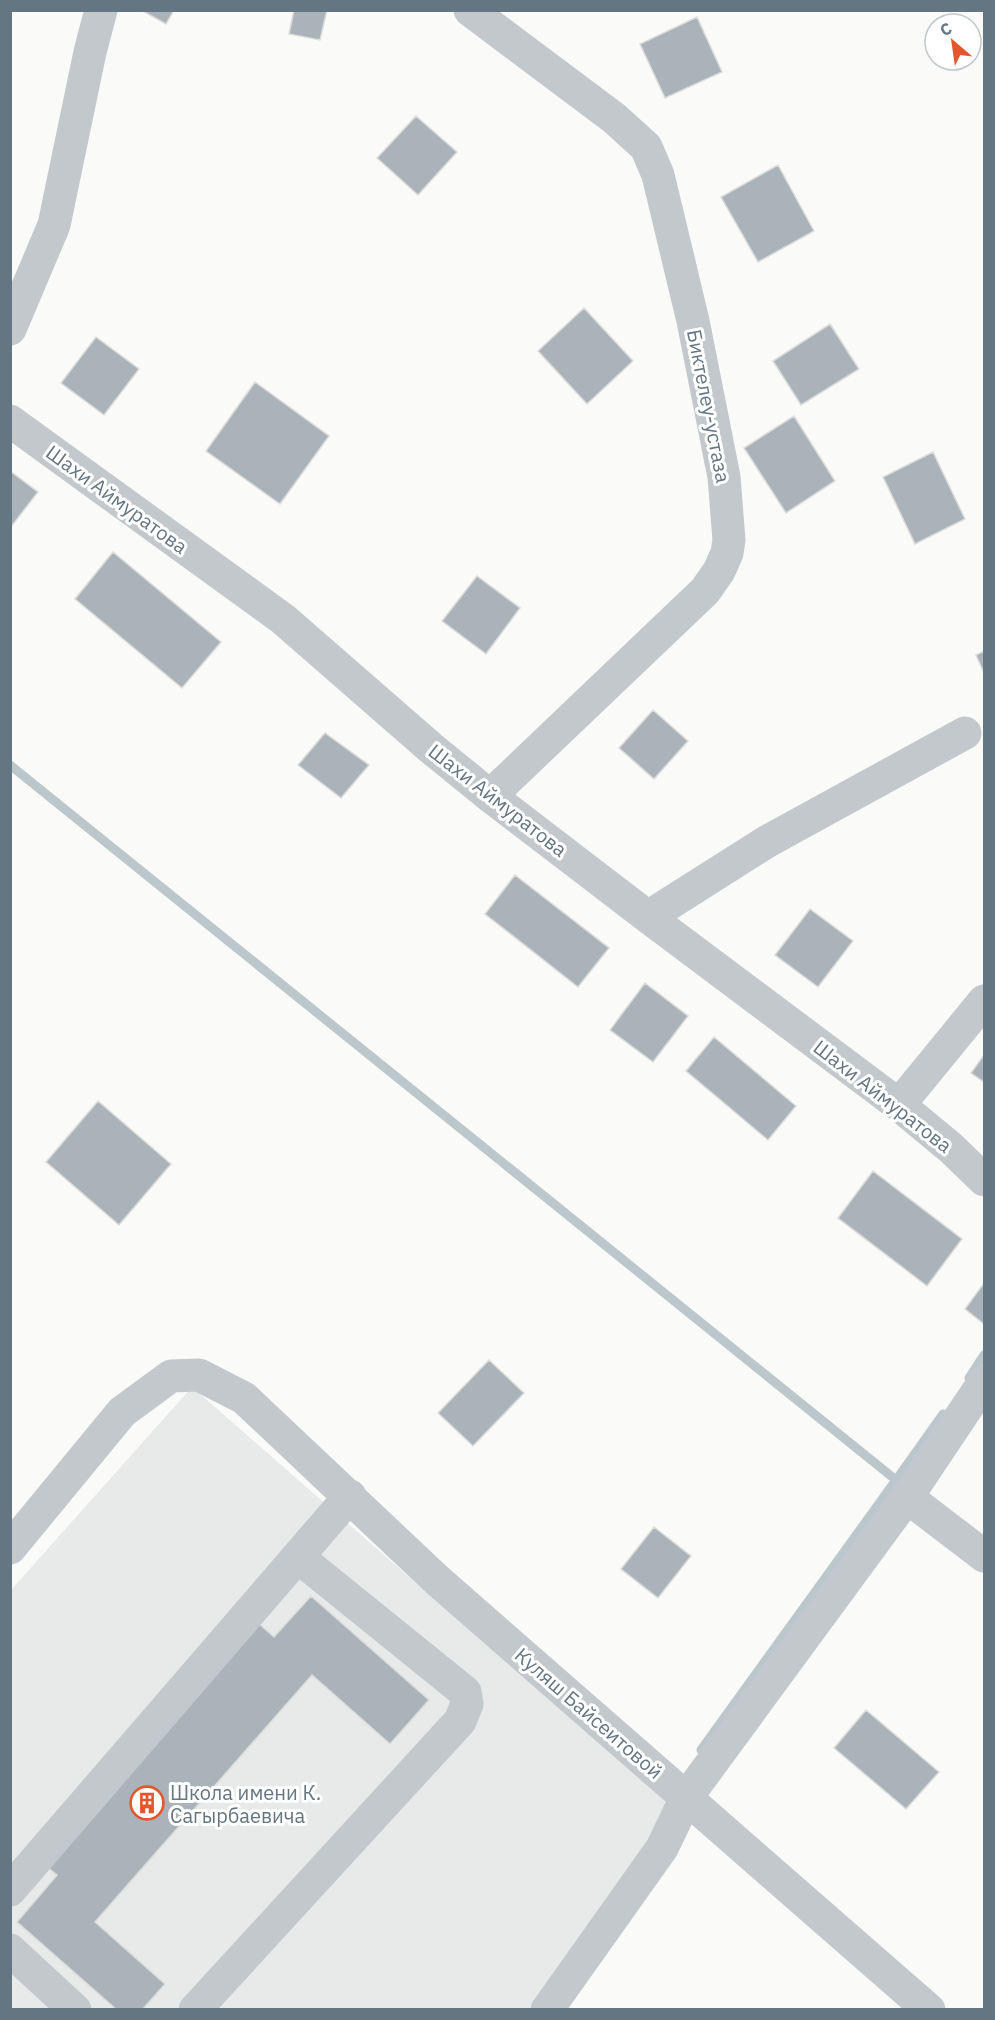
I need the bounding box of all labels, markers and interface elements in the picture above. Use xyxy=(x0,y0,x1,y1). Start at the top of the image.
north arrow xyxy=(923,12,983,72)
text: С xyxy=(936,18,955,40)
street label: Биктелеу-устаза xyxy=(681,327,737,485)
street label: Шахи Аймуратова xyxy=(41,438,194,560)
street label: Шахи Аймуратова xyxy=(423,737,573,863)
street label: Шахи Аймуратова xyxy=(808,1033,958,1159)
street label: Куляш Байсеитовой xyxy=(509,1641,669,1785)
place label: Школа имени К. Сагырбаевича xyxy=(170,1779,321,1829)
building icon: Школа имени К. Сагырбаевича xyxy=(129,1785,165,1821)

